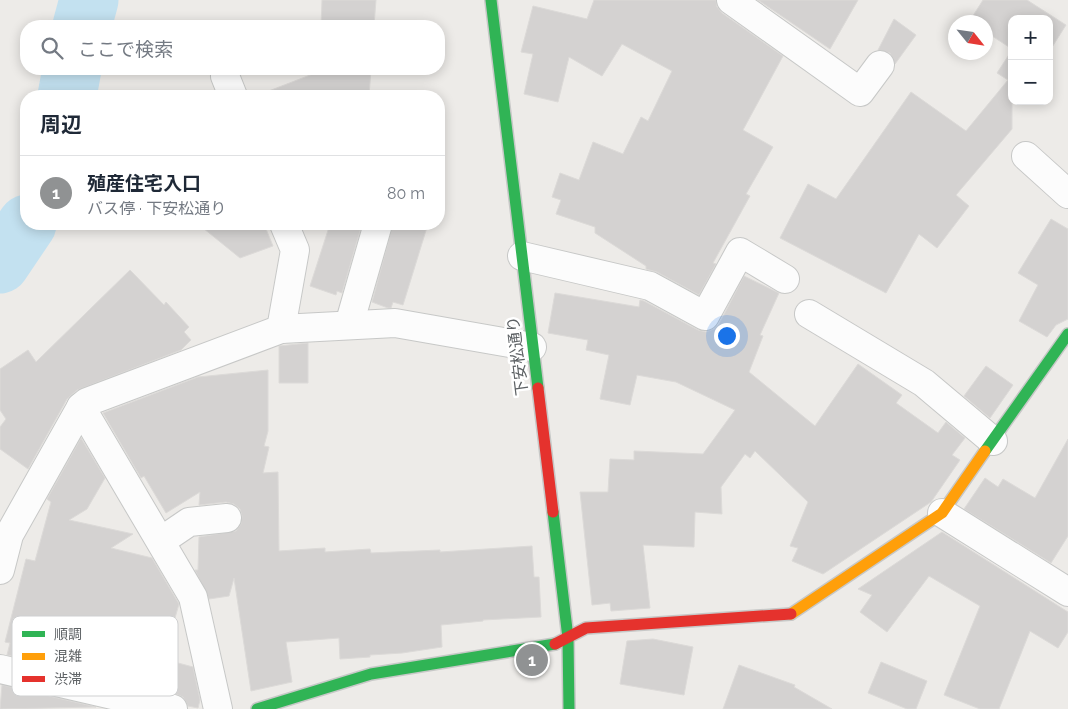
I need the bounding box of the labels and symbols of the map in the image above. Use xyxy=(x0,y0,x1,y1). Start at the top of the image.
north arrow xyxy=(948,15,993,60)
street label: 下安松通り xyxy=(503,315,532,397)
your location xyxy=(714,323,740,349)
legend xyxy=(12,616,178,696)
text: 順調 xyxy=(54,626,82,642)
pin: 1 xyxy=(516,641,548,679)
text: 混雑 xyxy=(54,648,82,664)
text: 渋滞 xyxy=(54,671,82,687)

